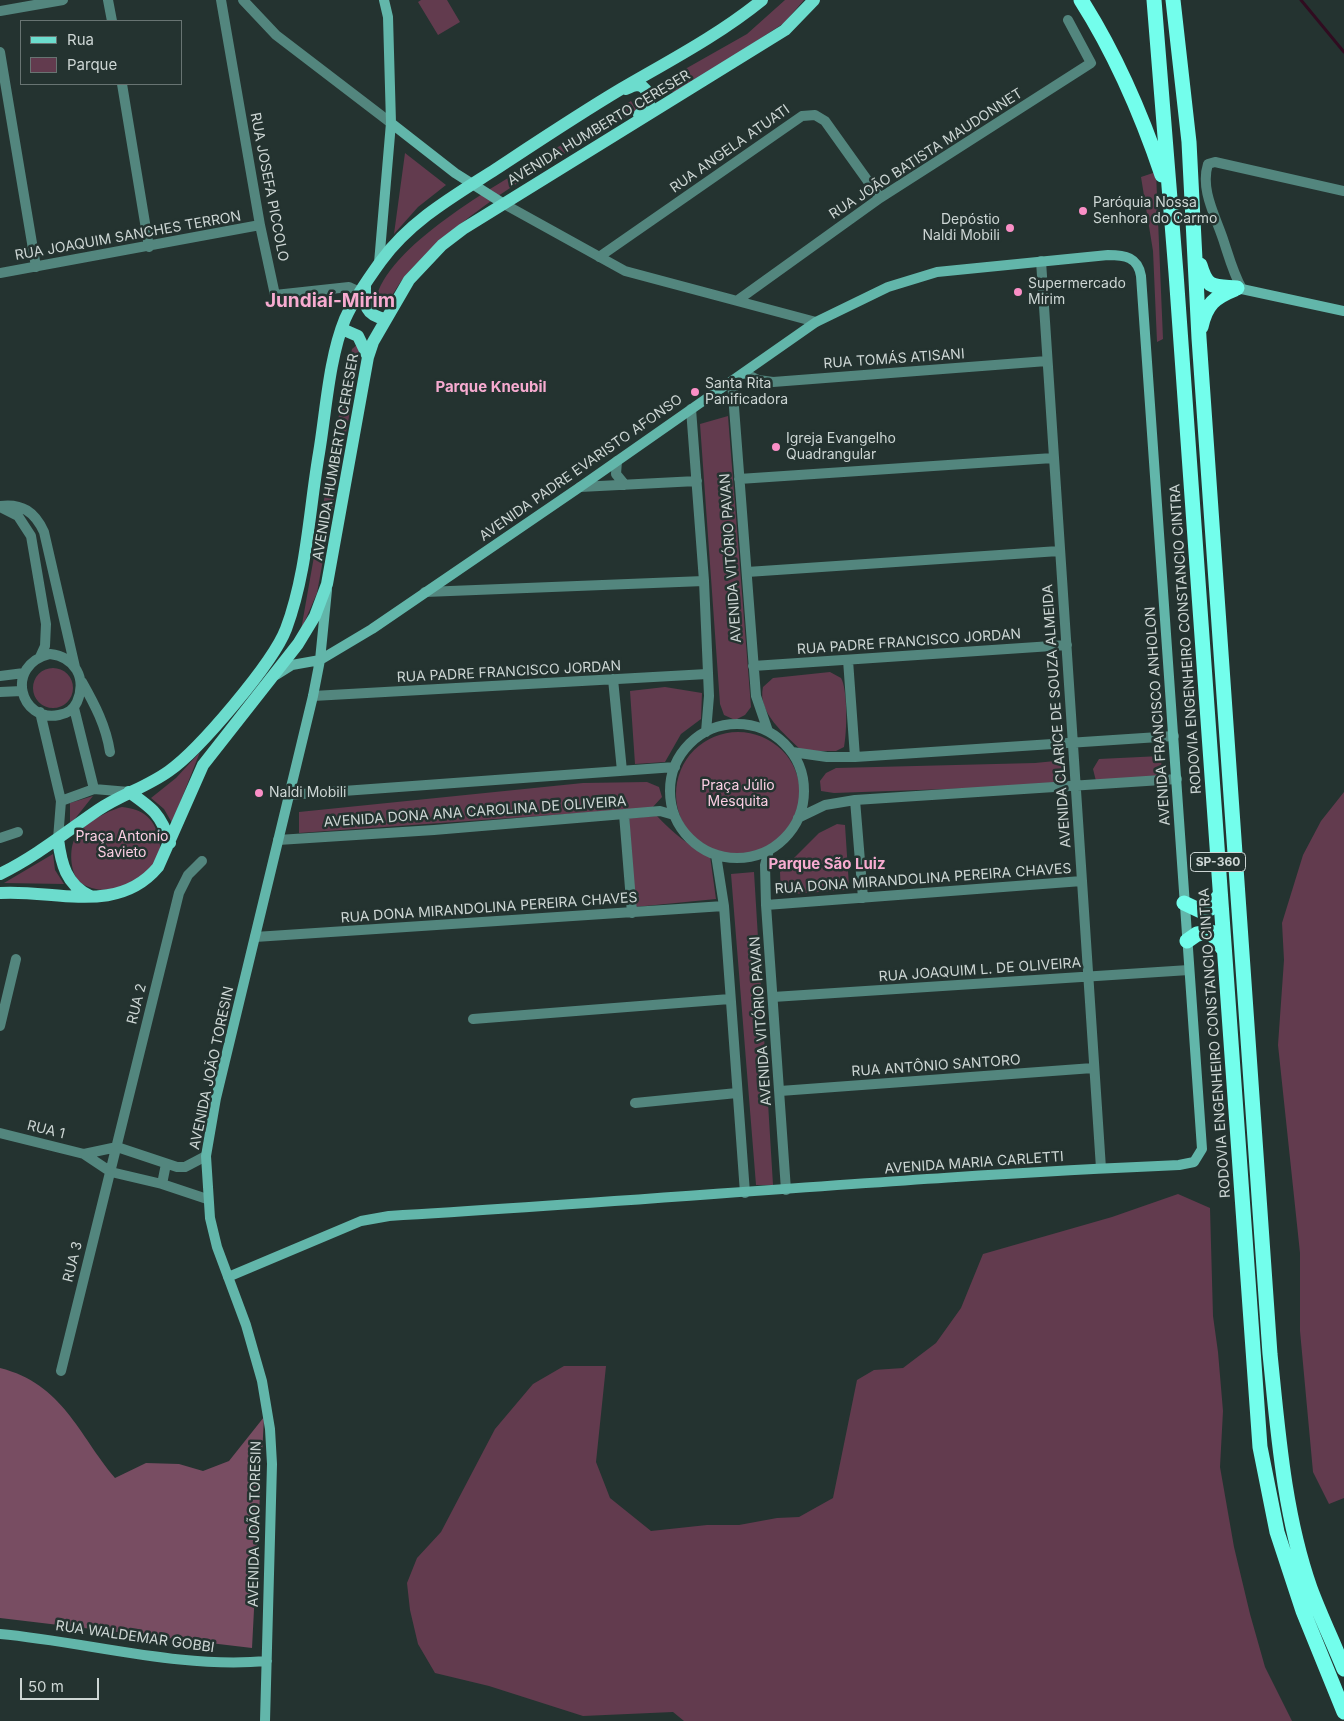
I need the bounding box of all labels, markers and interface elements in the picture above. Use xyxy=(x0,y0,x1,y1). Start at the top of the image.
legend xyxy=(20,20,182,85)
text: Rua xyxy=(67,30,94,49)
text: Parque xyxy=(67,55,117,74)
street label: AVENIDA HUMBERTO CERESER xyxy=(505,67,693,189)
street label: RUA JOÃO BATISTA MAUDONNET xyxy=(826,85,1026,223)
street label: RUA ANGELA ATUATI xyxy=(667,101,793,197)
street label: RUA JOSEFA PICCOLO xyxy=(246,111,292,263)
place label: Paróquia Nossa Senhora do Carmo xyxy=(1093,195,1217,228)
marker: Paróquia Nossa Senhora do Carmo xyxy=(1077,205,1089,217)
street label: RUA JOAQUIM SANCHES TERRON xyxy=(14,208,242,264)
place label: Depóstio Naldi Mobili xyxy=(923,212,1000,244)
marker: Depóstio Naldi Mobili xyxy=(1004,222,1016,234)
place label: Supermercado Mirim xyxy=(1028,276,1126,308)
marker: Supermercado Mirim xyxy=(1012,286,1024,298)
district label: Jundiaí-Mirim xyxy=(265,290,395,312)
street label: RUA TOMÁS ATISANI xyxy=(823,346,965,372)
street label: AVENIDA HUMBERTO CERESER xyxy=(309,352,363,562)
place label: Santa Rita Panificadora xyxy=(705,376,788,408)
district label: Parque Kneubil xyxy=(435,378,547,396)
marker: Santa Rita Panificadora xyxy=(689,386,701,398)
street label: AVENIDA PADRE EVARISTO AFONSO xyxy=(476,391,686,545)
place label: Igreja Evangelho Quadrangular xyxy=(786,431,896,464)
marker: Igreja Evangelho Quadrangular xyxy=(770,441,782,453)
street label: AVENIDA VITÓRIO PAVAN xyxy=(717,473,745,643)
street label: RODOVIA ENGENHEIRO CONSTANCIO CINTRA xyxy=(1167,483,1205,795)
street label: AVENIDA CLARICE DE SOUZA ALMEIDA xyxy=(1039,584,1075,848)
street label: AVENIDA FRANCISCO ANHOLON xyxy=(1142,606,1174,826)
street label: RUA PADRE FRANCISCO JORDAN xyxy=(796,626,1022,658)
street label: RUA PADRE FRANCISCO JORDAN xyxy=(396,658,622,686)
park label: Praça Júlio Mesquita xyxy=(701,778,775,810)
place label: Naldi Mobili xyxy=(269,785,346,801)
marker: Naldi Mobili xyxy=(253,787,265,799)
street label: AVENIDA DONA ANA CAROLINA DE OLIVEIRA xyxy=(323,793,627,831)
park label: Praça Antonio Savieto xyxy=(76,829,168,862)
road number: SP-360 xyxy=(1190,852,1246,872)
district label: Parque São Luiz xyxy=(768,855,886,873)
street label: RUA DONA MIRANDOLINA PEREIRA CHAVES xyxy=(774,860,1072,898)
street label: RODOVIA ENGENHEIRO CONSTANCIO CINTRA xyxy=(1196,887,1234,1199)
street label: RUA DONA MIRANDOLINA PEREIRA CHAVES xyxy=(340,889,638,927)
street label: AVENIDA VITÓRIO PAVAN xyxy=(747,936,775,1106)
street label: RUA JOAQUIM L. DE OLIVEIRA xyxy=(878,955,1082,985)
street label: RUA 2 xyxy=(124,982,150,1026)
street label: AVENIDA JOÃO TORESIN xyxy=(186,985,238,1151)
street label: RUA ANTÔNIO SANTORO xyxy=(851,1052,1021,1080)
street label: RUA 1 xyxy=(25,1117,67,1143)
street label: AVENIDA MARIA CARLETTI xyxy=(884,1148,1064,1178)
street label: RUA 3 xyxy=(60,1240,86,1284)
street label: AVENIDA JOÃO TORESIN xyxy=(245,1441,265,1607)
street label: RUA WALDEMAR GOBBI xyxy=(54,1618,216,1656)
scale bar xyxy=(22,1668,101,1700)
text: 50 m xyxy=(28,1677,64,1696)

